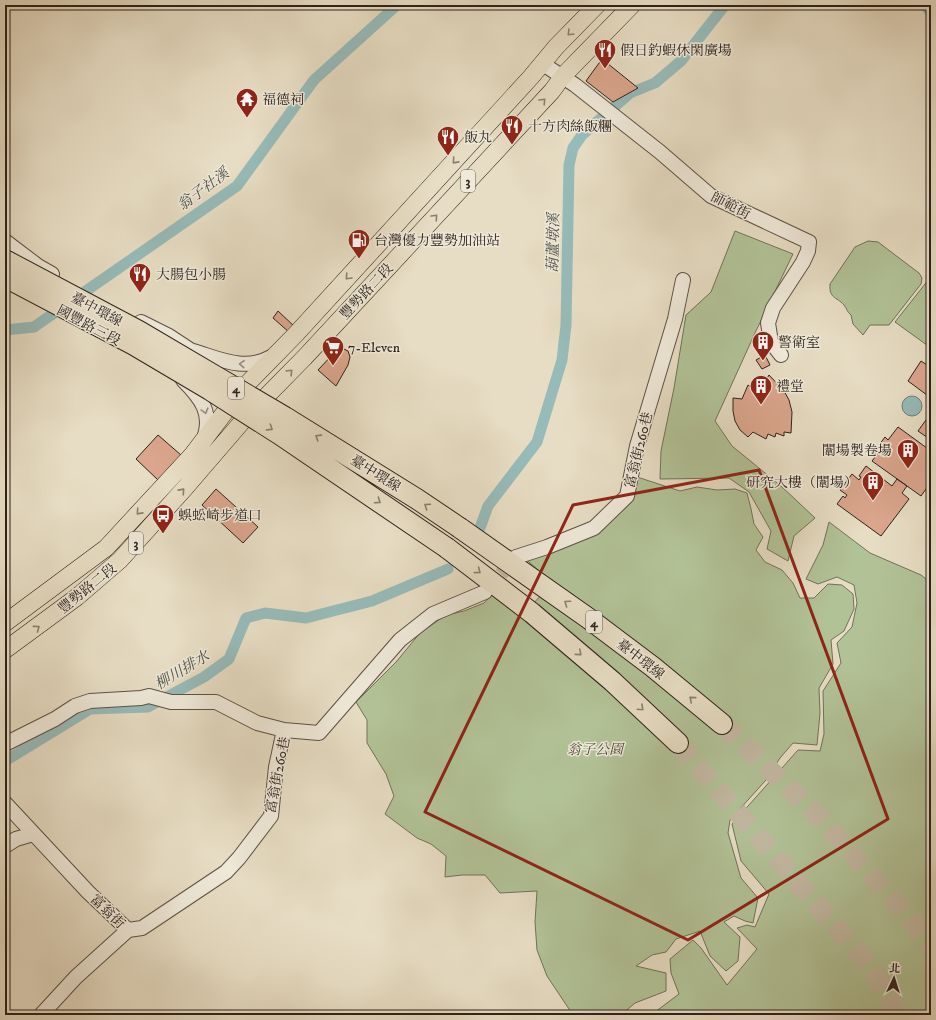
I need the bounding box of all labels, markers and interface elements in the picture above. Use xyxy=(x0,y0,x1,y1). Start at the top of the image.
one-way arrow xyxy=(567,28,575,36)
restaurant icon: 假日釣蝦休閑廣場 xyxy=(592,37,618,70)
place label: 假日釣蝦休閑廣場 xyxy=(620,42,732,60)
temple icon: 福德祠 xyxy=(234,86,260,119)
place label: 福德祠 xyxy=(262,91,304,109)
one-way arrow xyxy=(538,98,545,106)
restaurant icon: 十方肉絲飯糰 xyxy=(499,113,525,146)
place label: 十方肉絲飯糰 xyxy=(528,118,612,136)
restaurant icon: 飯丸 xyxy=(435,124,461,157)
place label: 飯丸 xyxy=(464,129,492,147)
one-way arrow xyxy=(453,156,460,163)
water label: 翁子社溪 xyxy=(174,163,235,215)
road number: 3 xyxy=(461,170,475,192)
street label: 師範街 xyxy=(708,188,753,223)
water label: 葫蘆墩溪 xyxy=(543,211,564,273)
one-way arrow xyxy=(430,214,437,221)
fuel station icon: 台灣優力豐勢加油站 xyxy=(346,227,372,260)
place label: 台灣優力豐勢加油站 xyxy=(374,232,500,250)
street label: 豐勢路二段 xyxy=(336,260,397,323)
restaurant icon: 大腸包小腸 xyxy=(127,261,153,294)
place label: 大腸包小腸 xyxy=(156,266,226,284)
one-way arrow xyxy=(346,272,353,280)
street label: 臺中環線 xyxy=(68,289,125,331)
street label: 國豐路三段 xyxy=(53,302,124,350)
building icon: 警衛室 xyxy=(750,329,776,362)
supermarket icon: 7-Eleven xyxy=(320,334,346,367)
place label: 警衛室 xyxy=(778,334,820,352)
place label: 7-Eleven xyxy=(348,339,401,357)
one-way arrow xyxy=(239,360,245,369)
one-way arrow xyxy=(285,370,292,377)
building icon: 禮堂 xyxy=(748,373,774,406)
road number: 4 xyxy=(228,377,244,399)
place label: 禮堂 xyxy=(776,378,804,396)
one-way arrow xyxy=(200,407,209,414)
street label: 富翁街260巷 xyxy=(621,410,657,490)
one-way arrow xyxy=(266,423,273,431)
one-way arrow xyxy=(315,434,322,441)
building icon: 闈場製卷場 xyxy=(895,437,921,470)
place label: 闈場製卷場 xyxy=(822,442,892,460)
street label: 臺中環線 xyxy=(347,451,404,496)
building icon: 研究大樓（闈場） xyxy=(860,469,886,502)
place label: 研究大樓（闈場） xyxy=(746,474,858,492)
one-way arrow xyxy=(177,489,184,496)
one-way arrow xyxy=(374,496,381,504)
bus stop icon: 蜈蚣崎步道口 xyxy=(150,502,176,535)
one-way arrow xyxy=(425,504,432,511)
place label: 蜈蚣崎步道口 xyxy=(178,507,262,525)
one-way arrow xyxy=(137,508,144,515)
road number: 3 xyxy=(129,532,143,554)
street label: 豐勢路二段 xyxy=(55,560,120,618)
one-way arrow xyxy=(474,566,481,574)
one-way arrow xyxy=(564,600,571,607)
road number: 4 xyxy=(586,611,602,633)
one-way arrow xyxy=(32,625,39,632)
street label: 臺中環線 xyxy=(613,635,668,684)
water label: 柳川排水 xyxy=(152,646,215,694)
one-way arrow xyxy=(574,648,582,655)
one-way arrow xyxy=(689,697,696,704)
one-way arrow xyxy=(636,703,644,711)
street label: 富翁街260巷 xyxy=(262,735,294,815)
park label: 翁子公園 xyxy=(567,741,625,759)
street label: 富翁街 xyxy=(86,891,129,933)
north arrow xyxy=(874,958,914,998)
text: 北 xyxy=(889,962,901,976)

